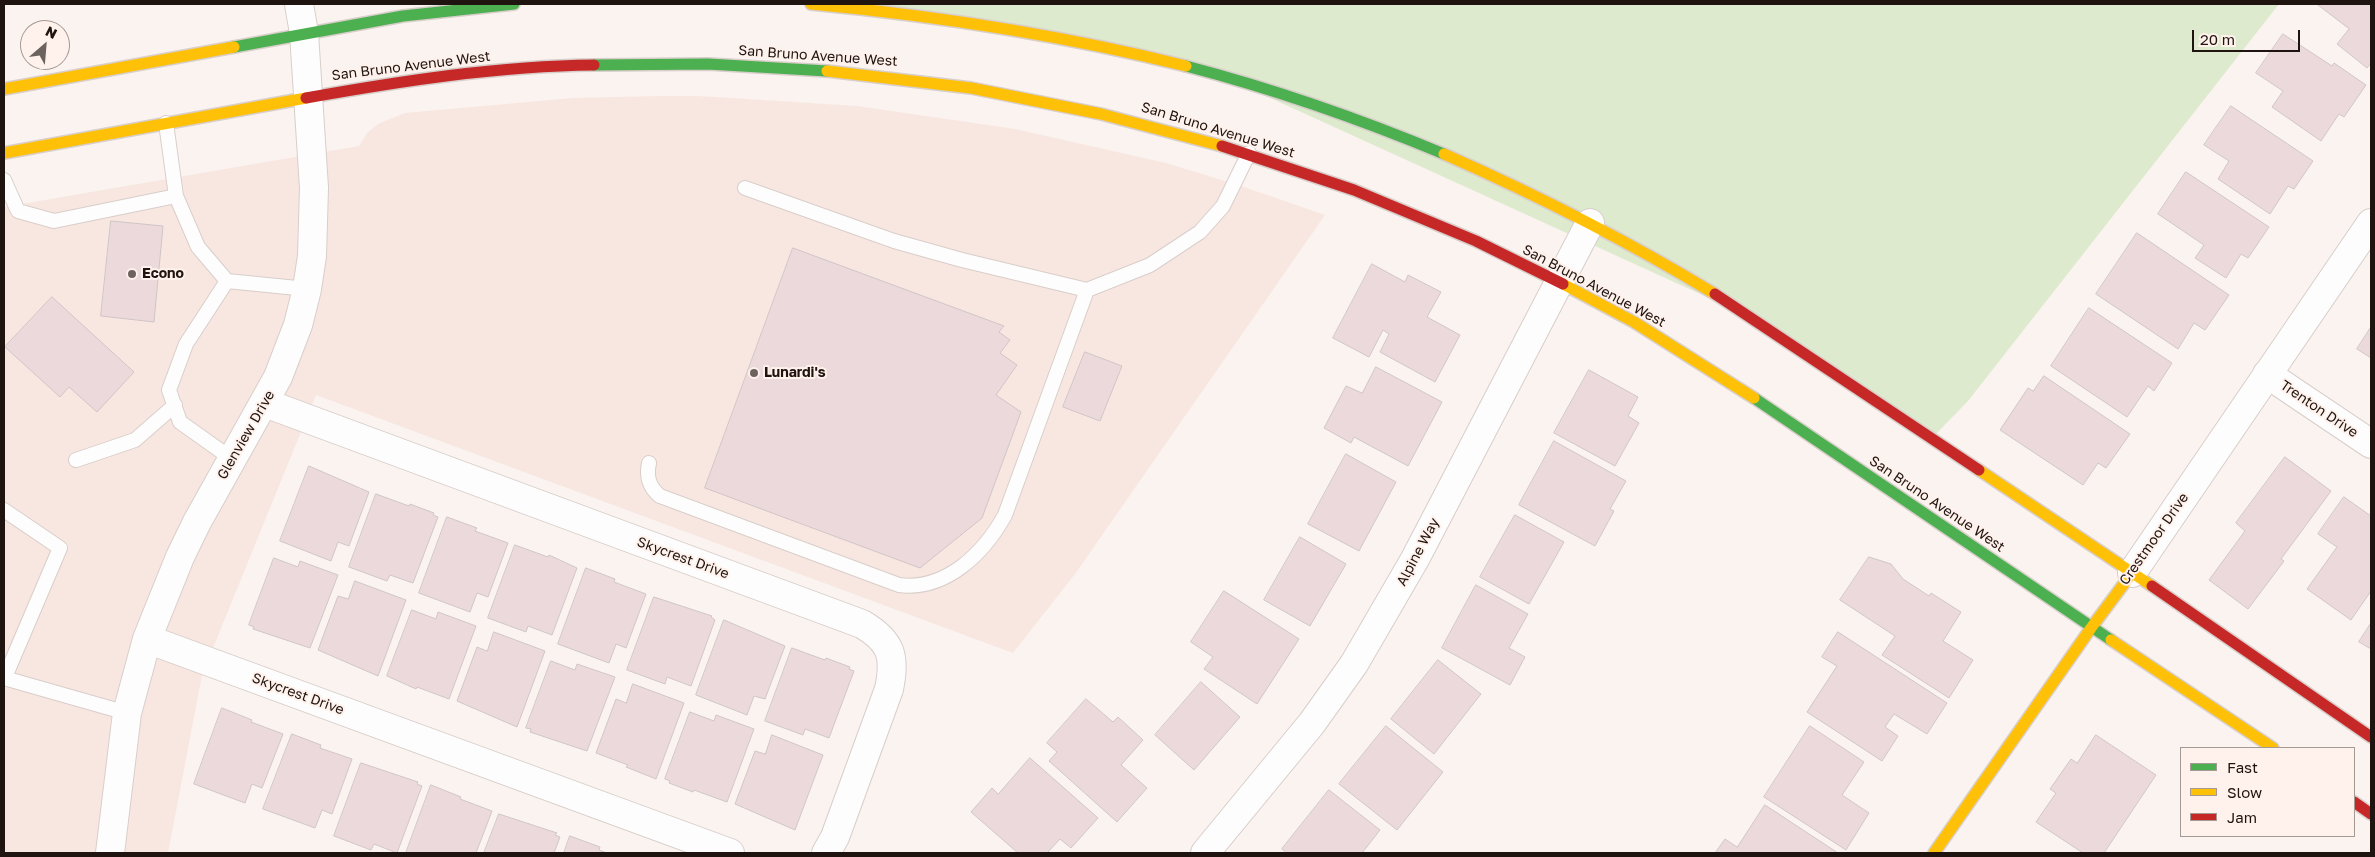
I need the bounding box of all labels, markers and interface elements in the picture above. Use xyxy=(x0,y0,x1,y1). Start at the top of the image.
north arrow xyxy=(20,20,70,70)
scale bar xyxy=(2195,20,2302,52)
text: N xyxy=(43,22,60,42)
text: 20 m xyxy=(2200,30,2235,48)
street label: San Bruno Avenue West xyxy=(738,42,898,70)
street label: San Bruno Avenue West xyxy=(331,48,491,84)
street label: San Bruno Avenue West xyxy=(1139,99,1297,161)
street label: San Bruno Avenue West xyxy=(1520,241,1668,331)
place label: Econo xyxy=(142,266,184,282)
marker: Econo xyxy=(126,268,138,280)
place label: Lunardi's xyxy=(764,365,826,381)
marker: Lunardi's xyxy=(748,367,760,379)
street label: Trenton Drive xyxy=(2277,377,2361,441)
street label: Glenview Drive xyxy=(214,388,278,482)
street label: San Bruno Avenue West xyxy=(1866,452,2008,556)
street label: Crestmoor Drive xyxy=(2116,490,2192,588)
street label: Alpine Way xyxy=(1393,515,1443,589)
street label: Skycrest Drive xyxy=(635,534,731,582)
street label: Skycrest Drive xyxy=(250,670,346,718)
legend xyxy=(2180,747,2355,837)
text: Fast xyxy=(2227,758,2258,776)
text: Slow xyxy=(2227,783,2262,801)
text: Jam xyxy=(2227,808,2257,826)

